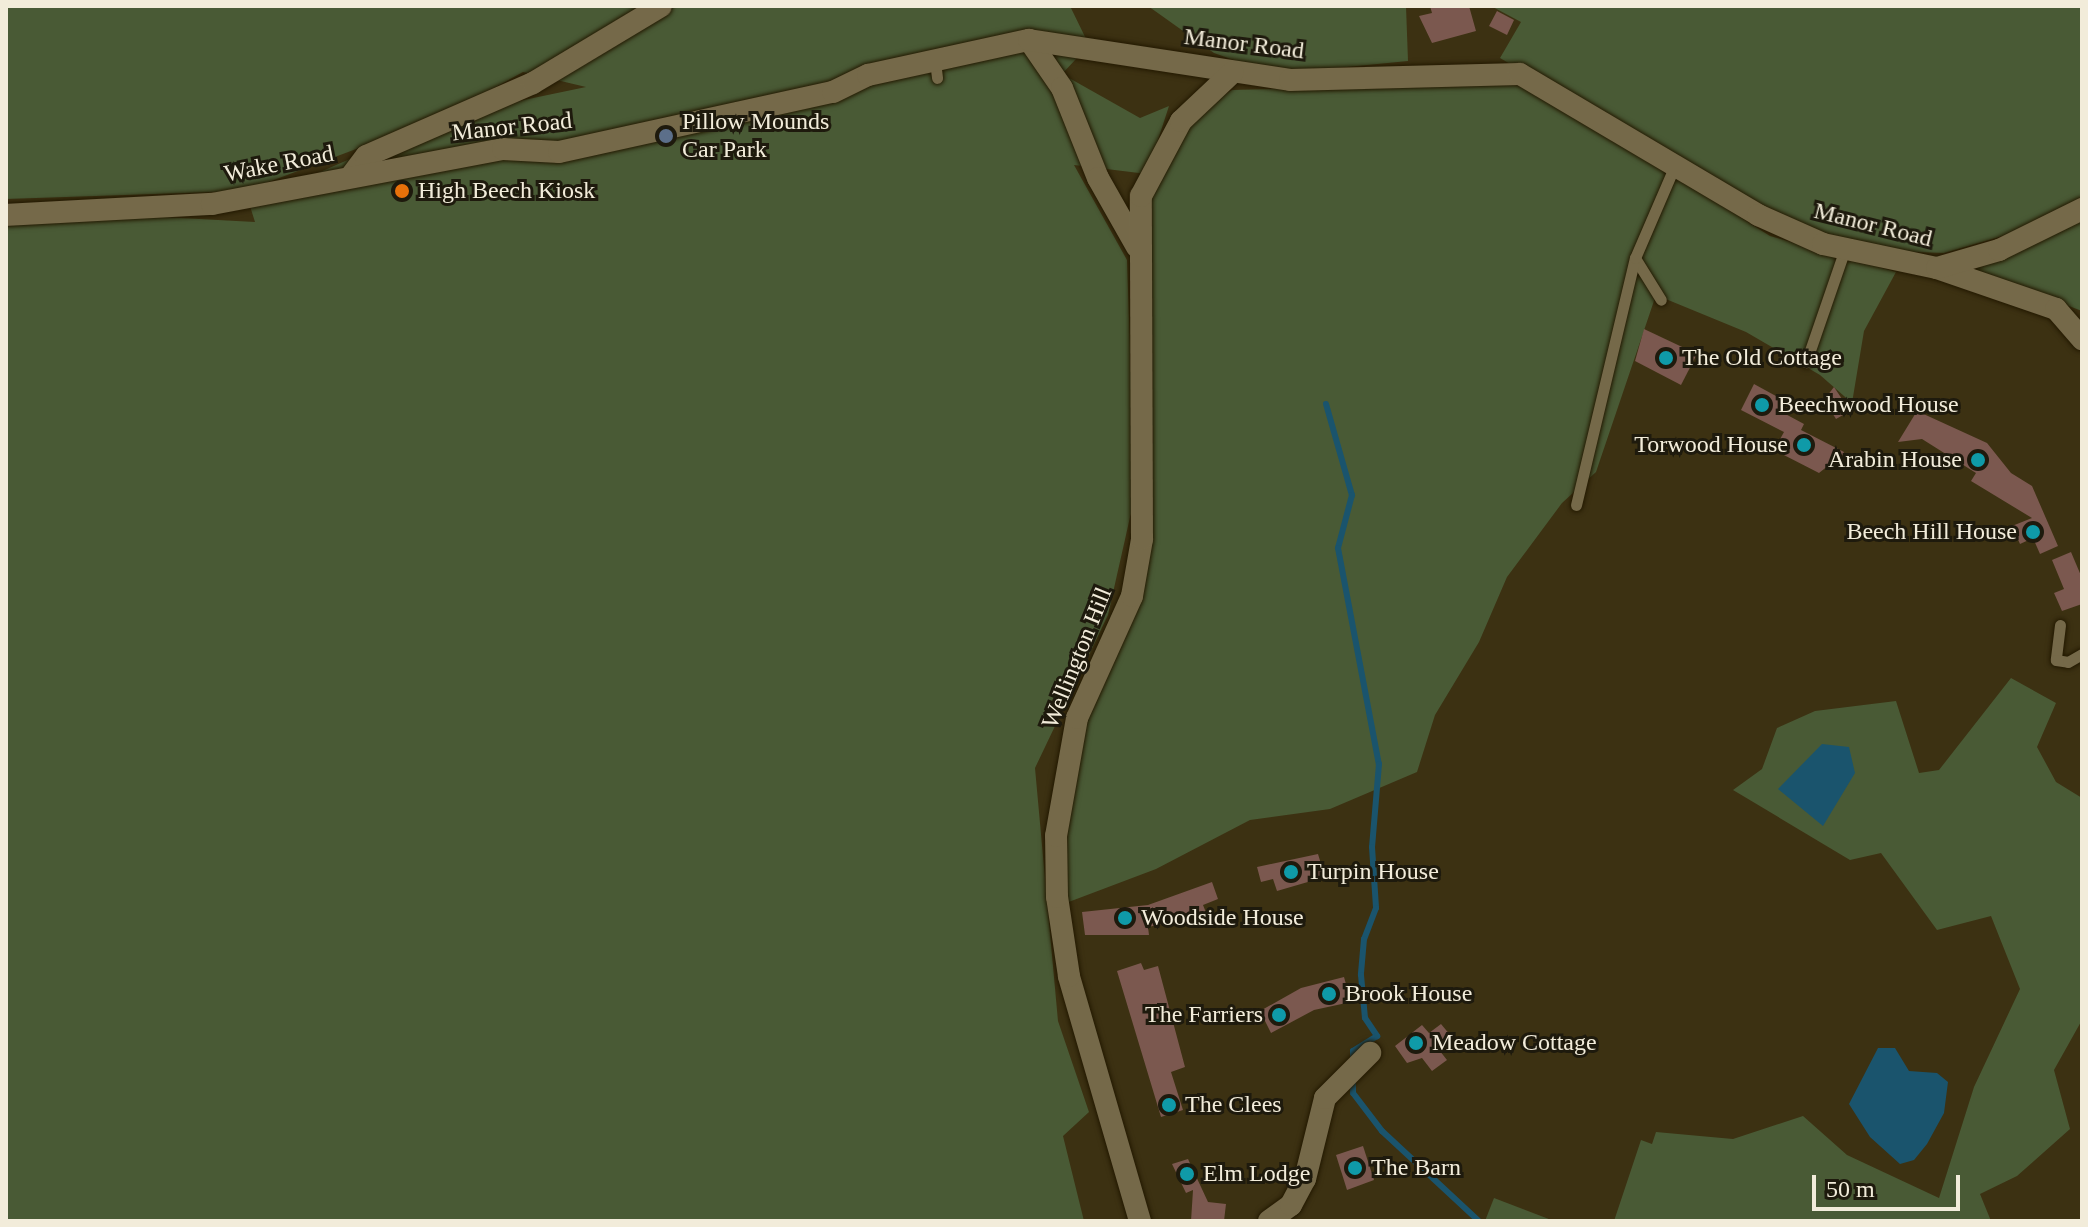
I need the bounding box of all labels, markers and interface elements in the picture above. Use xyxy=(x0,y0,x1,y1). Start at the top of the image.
street label: Manor Road xyxy=(1182,22,1306,66)
street label: Manor Road xyxy=(451,106,573,148)
place label: Pillow Mounds Car Park xyxy=(682,108,829,164)
marker: Pillow Mounds Car Park xyxy=(657,127,675,145)
street label: Wake Road xyxy=(222,139,336,189)
place label: High Beech Kiosk xyxy=(418,177,595,205)
marker: High Beech Kiosk xyxy=(393,182,411,200)
street label: Manor Road xyxy=(1811,196,1935,254)
place label: The Old Cottage xyxy=(1682,344,1842,372)
marker: The Old Cottage xyxy=(1657,349,1675,367)
place label: Beechwood House xyxy=(1778,391,1959,419)
marker: Beechwood House xyxy=(1753,396,1771,414)
place label: Torwood House xyxy=(1634,431,1788,459)
marker: Torwood House xyxy=(1795,436,1813,454)
place label: Arabin House xyxy=(1828,446,1962,474)
marker: Arabin House xyxy=(1969,451,1987,469)
place label: Beech Hill House xyxy=(1846,518,2017,546)
marker: Beech Hill House xyxy=(2024,523,2042,541)
street label: Wellington Hill xyxy=(1036,583,1118,733)
place label: Turpin House xyxy=(1307,858,1439,886)
marker: Turpin House xyxy=(1282,863,1300,881)
place label: Woodside House xyxy=(1141,904,1304,932)
marker: Woodside House xyxy=(1116,909,1134,927)
place label: Brook House xyxy=(1345,980,1472,1008)
marker: Brook House xyxy=(1320,985,1338,1003)
place label: The Farriers xyxy=(1145,1001,1263,1029)
marker: The Farriers xyxy=(1270,1006,1288,1024)
place label: Meadow Cottage xyxy=(1432,1029,1597,1057)
marker: Meadow Cottage xyxy=(1407,1034,1425,1052)
place label: The Clees xyxy=(1185,1091,1282,1119)
marker: The Clees xyxy=(1160,1096,1178,1114)
place label: The Barn xyxy=(1371,1154,1461,1182)
marker: The Barn xyxy=(1346,1159,1364,1177)
scale bar xyxy=(1816,1159,1964,1209)
place label: Elm Lodge xyxy=(1203,1160,1310,1188)
marker: Elm Lodge xyxy=(1178,1165,1196,1183)
text: 50 m xyxy=(1826,1176,1875,1202)

